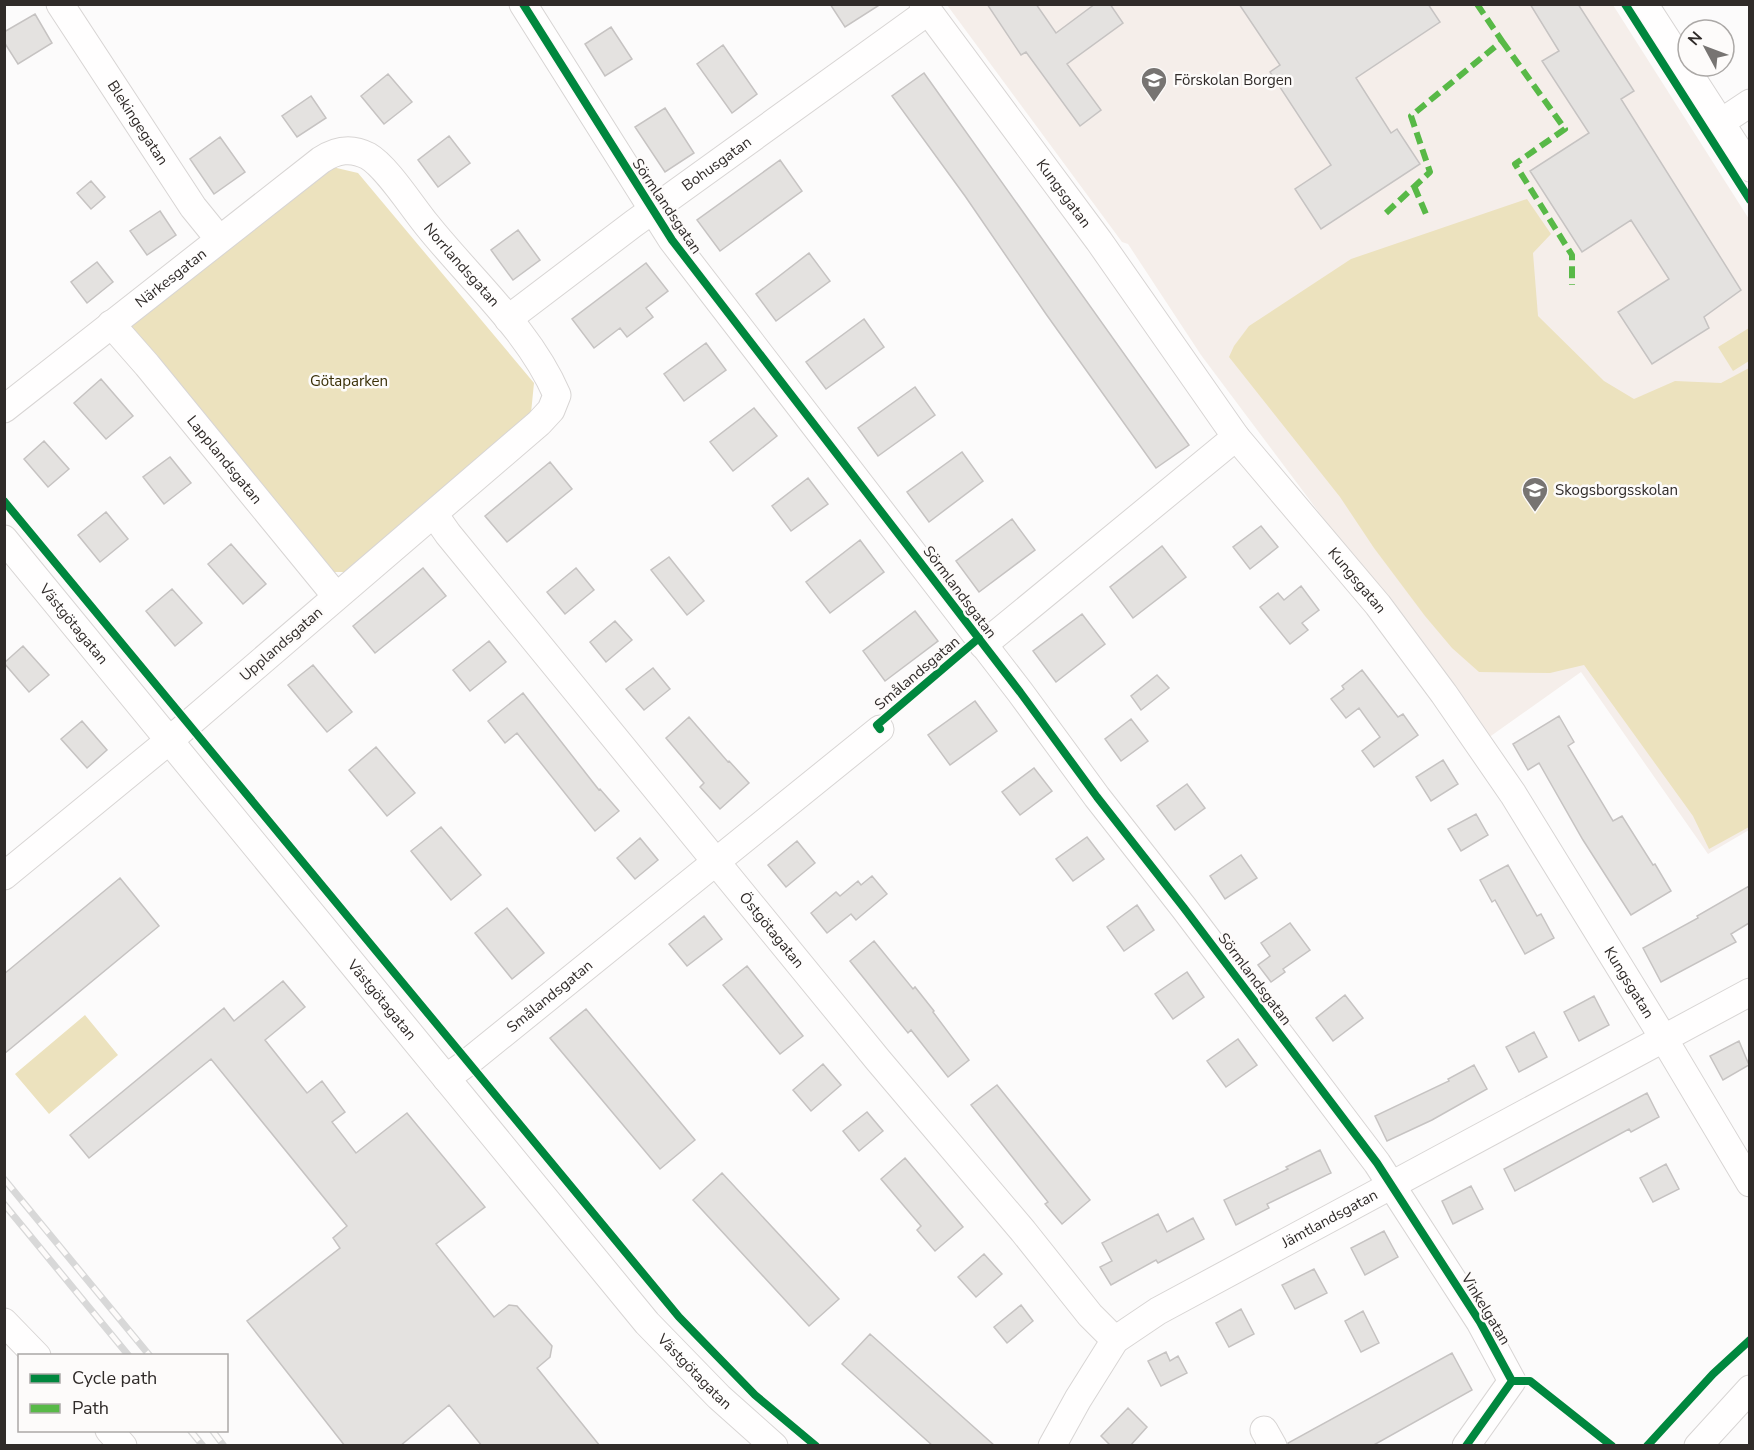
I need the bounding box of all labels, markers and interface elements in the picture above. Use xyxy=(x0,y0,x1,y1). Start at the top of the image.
north arrow xyxy=(1676,18,1736,78)
text: N xyxy=(1683,27,1708,51)
school or university icon: Förskolan Borgen xyxy=(1139,65,1169,103)
place label: Förskolan Borgen xyxy=(1174,70,1292,90)
street label: Blekingegatan xyxy=(103,77,173,169)
street label: Bohusgatan xyxy=(678,132,755,196)
street label: Sörmlandsgatan xyxy=(628,154,706,258)
street label: Kungsgatan xyxy=(1032,155,1096,232)
street label: Norrlandsgatan xyxy=(419,219,504,311)
street label: Närkesgatan xyxy=(131,244,210,312)
park label: Götaparken xyxy=(310,371,388,391)
street label: Lapplandsgatan xyxy=(182,411,267,508)
school or university icon: Skogsborgsskolan xyxy=(1520,475,1550,513)
place label: Skogsborgsskolan xyxy=(1555,480,1678,500)
street label: Sörmlandsgatan xyxy=(919,542,1001,642)
street label: Kungsgatan xyxy=(1323,543,1391,617)
street label: Västgötagatan xyxy=(34,579,113,668)
street label: Upplandsgatan xyxy=(235,602,327,686)
street label: Smålandsgatan xyxy=(870,631,964,715)
street label: Östgötagatan xyxy=(735,888,809,972)
street label: Sörmlandsgatan xyxy=(1214,929,1296,1029)
street label: Kungsgatan xyxy=(1599,943,1659,1022)
street label: Västgötagatan xyxy=(342,955,421,1044)
street label: Smålandsgatan xyxy=(502,955,597,1037)
street label: Jämtlandsgatan xyxy=(1277,1185,1381,1253)
street label: Vinkelgatan xyxy=(1456,1269,1515,1349)
street label: Västgötagatan xyxy=(652,1329,736,1414)
legend xyxy=(18,1354,228,1432)
text: Cycle path xyxy=(72,1366,157,1390)
text: Path xyxy=(72,1396,109,1420)

